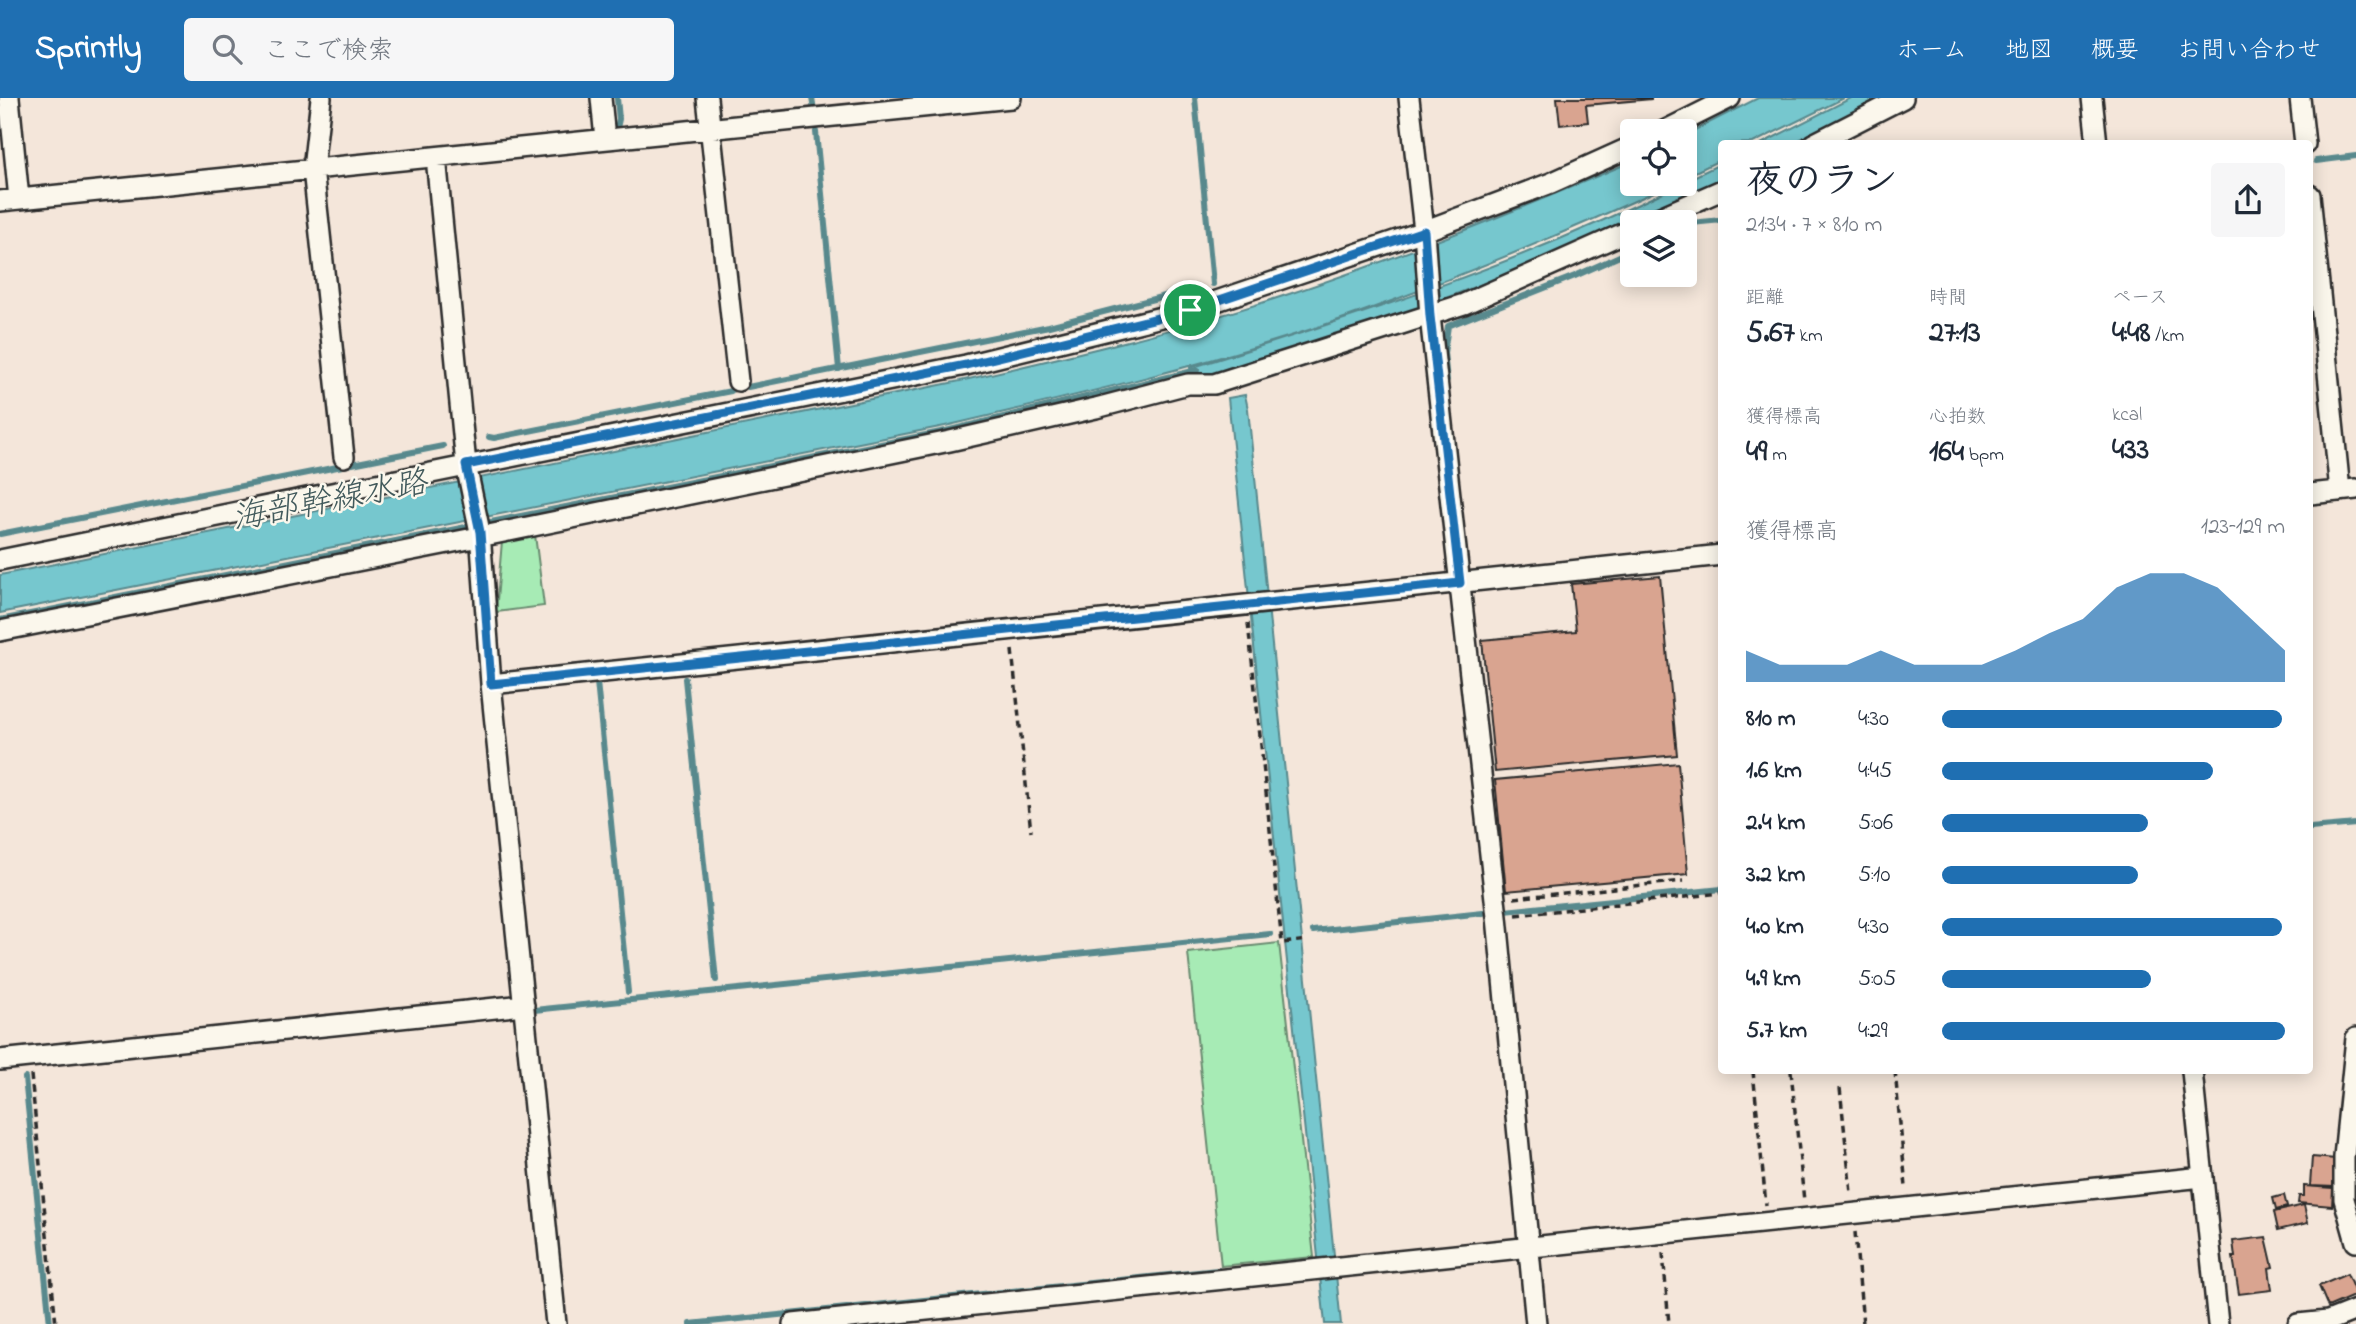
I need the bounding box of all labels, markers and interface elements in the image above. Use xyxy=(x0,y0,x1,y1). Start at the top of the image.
search box xyxy=(184,18,674,81)
text: Sprintly xyxy=(35,25,142,73)
icon: search xyxy=(208,30,246,68)
text: ここで検索 xyxy=(264,33,394,71)
text: ホーム xyxy=(1896,34,1967,69)
text: 地図 xyxy=(2005,34,2053,69)
text: 概要 xyxy=(2091,34,2139,69)
text: お問い合わせ xyxy=(2177,34,2321,69)
map controls xyxy=(1620,119,1697,287)
button: locate xyxy=(1620,119,1697,196)
text: 夜のラン xyxy=(1746,155,1898,211)
button: share xyxy=(2211,163,2285,237)
text: 21:34 · 7 × 810 m xyxy=(1746,209,1882,242)
button: layers xyxy=(1620,210,1697,287)
pin xyxy=(1160,280,1220,340)
text: 距離 xyxy=(1746,285,1784,312)
text: 時間 xyxy=(1929,285,1967,312)
text: ペース xyxy=(2112,285,2168,312)
icon: arrive xyxy=(1171,291,1209,329)
text: 5.67 xyxy=(1746,312,1795,356)
text: 27:13 xyxy=(1929,312,1981,356)
text: 4:48 xyxy=(2112,312,2151,356)
text: km xyxy=(1795,323,1823,350)
text: /km xyxy=(2151,323,2184,350)
text: kcal xyxy=(2112,402,2142,429)
text: 獲得標高 xyxy=(1746,404,1822,431)
text: 心拍数 xyxy=(1929,404,1986,431)
text: 433 xyxy=(2112,429,2149,473)
text: 49 xyxy=(1746,431,1767,475)
text: 164 xyxy=(1929,431,1964,475)
text: m xyxy=(1767,442,1787,469)
text: bpm xyxy=(1964,442,2004,469)
water label: 海部幹線水路 xyxy=(228,459,434,544)
text: 123–129 m xyxy=(2201,511,2285,544)
text: 獲得標高 xyxy=(1746,516,1838,549)
text: 810 m xyxy=(1746,703,1795,736)
text: 4:30 xyxy=(1858,703,1889,736)
text: 1.6 km xyxy=(1746,755,1802,788)
text: 4:45 xyxy=(1858,755,1892,788)
text: 2.4 km xyxy=(1746,807,1805,840)
text: 5:06 xyxy=(1858,807,1893,840)
text: 3.2 km xyxy=(1746,859,1805,892)
text: 5:10 xyxy=(1858,859,1890,892)
text: 4.0 km xyxy=(1746,911,1804,944)
text: 4:30 xyxy=(1858,911,1889,944)
text: 4.9 km xyxy=(1746,963,1801,996)
text: 5:05 xyxy=(1858,963,1896,996)
text: 5.7 km xyxy=(1746,1015,1807,1048)
text: 4:29 xyxy=(1858,1015,1888,1048)

